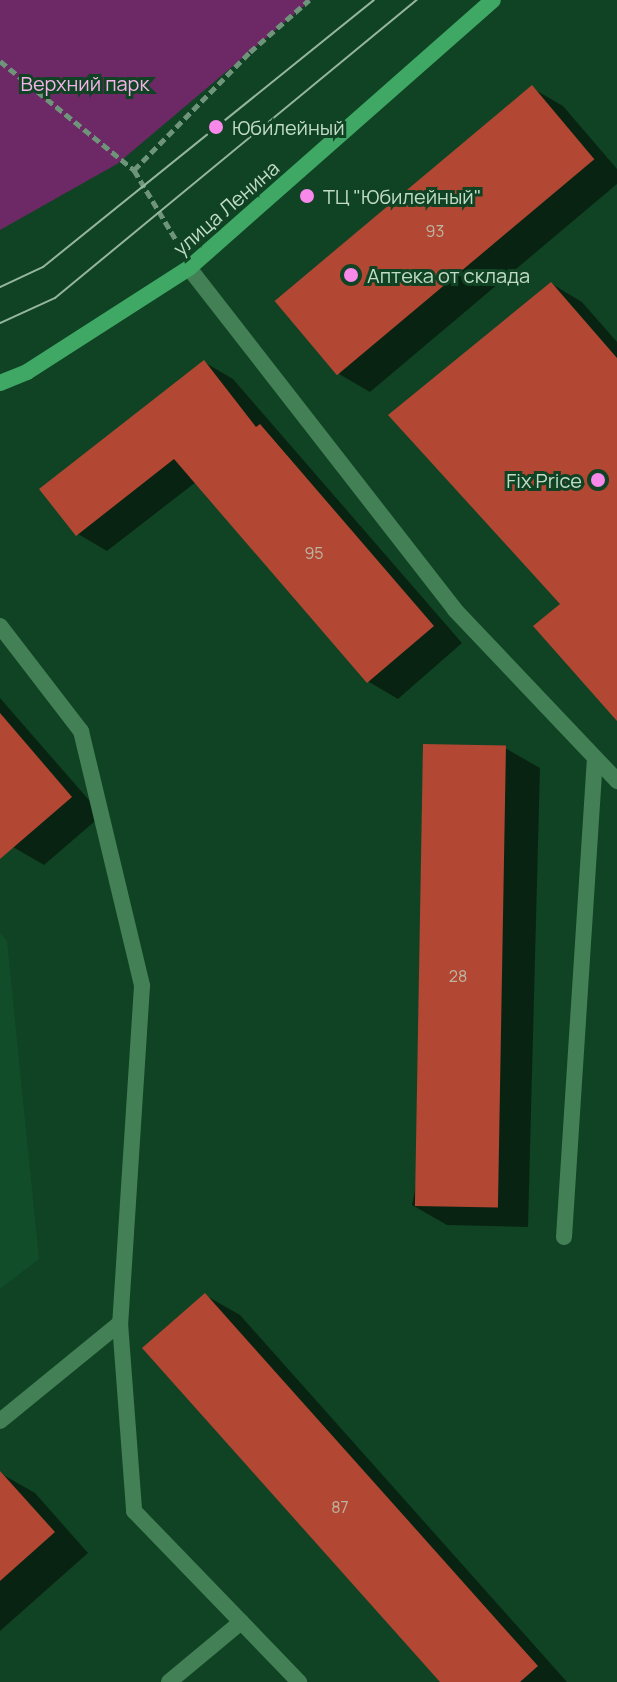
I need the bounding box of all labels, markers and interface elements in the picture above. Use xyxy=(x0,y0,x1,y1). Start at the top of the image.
park label: Верхний парк xyxy=(21,71,149,95)
place label: Юбилейный xyxy=(232,115,345,139)
marker: Юбилейный xyxy=(207,118,225,136)
street label: улица Ленина xyxy=(168,156,284,260)
place label: ТЦ "Юбилейный" xyxy=(323,184,482,208)
marker: ТЦ "Юбилейный" xyxy=(298,187,316,205)
house number: 93 xyxy=(426,221,444,241)
place label: Аптека от склада xyxy=(367,263,530,287)
marker: Аптека от склада xyxy=(342,266,360,284)
place label: Fix Price xyxy=(506,468,582,492)
marker: Fix Price xyxy=(589,471,607,489)
house number: 95 xyxy=(304,543,324,563)
house number: 28 xyxy=(449,966,467,986)
house number: 87 xyxy=(331,1497,349,1517)

